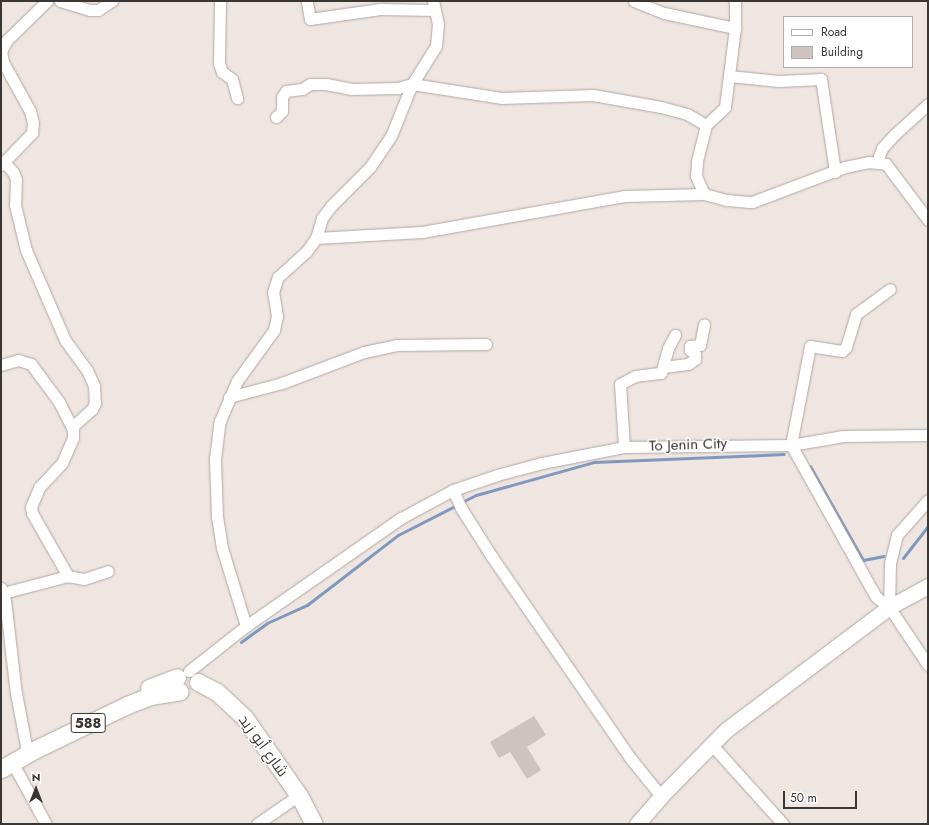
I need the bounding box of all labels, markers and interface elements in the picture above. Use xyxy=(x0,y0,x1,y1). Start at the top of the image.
legend xyxy=(783,16,913,68)
text: Road xyxy=(821,23,847,41)
text: Building xyxy=(821,43,863,61)
street label: To Jenin City xyxy=(649,435,727,455)
road number: 588 xyxy=(70,711,106,735)
street label: شارع أبو زيد xyxy=(235,712,291,780)
north arrow xyxy=(16,769,56,809)
text: N xyxy=(32,769,40,785)
scale bar xyxy=(785,783,859,809)
text: 50 m xyxy=(790,789,817,807)

